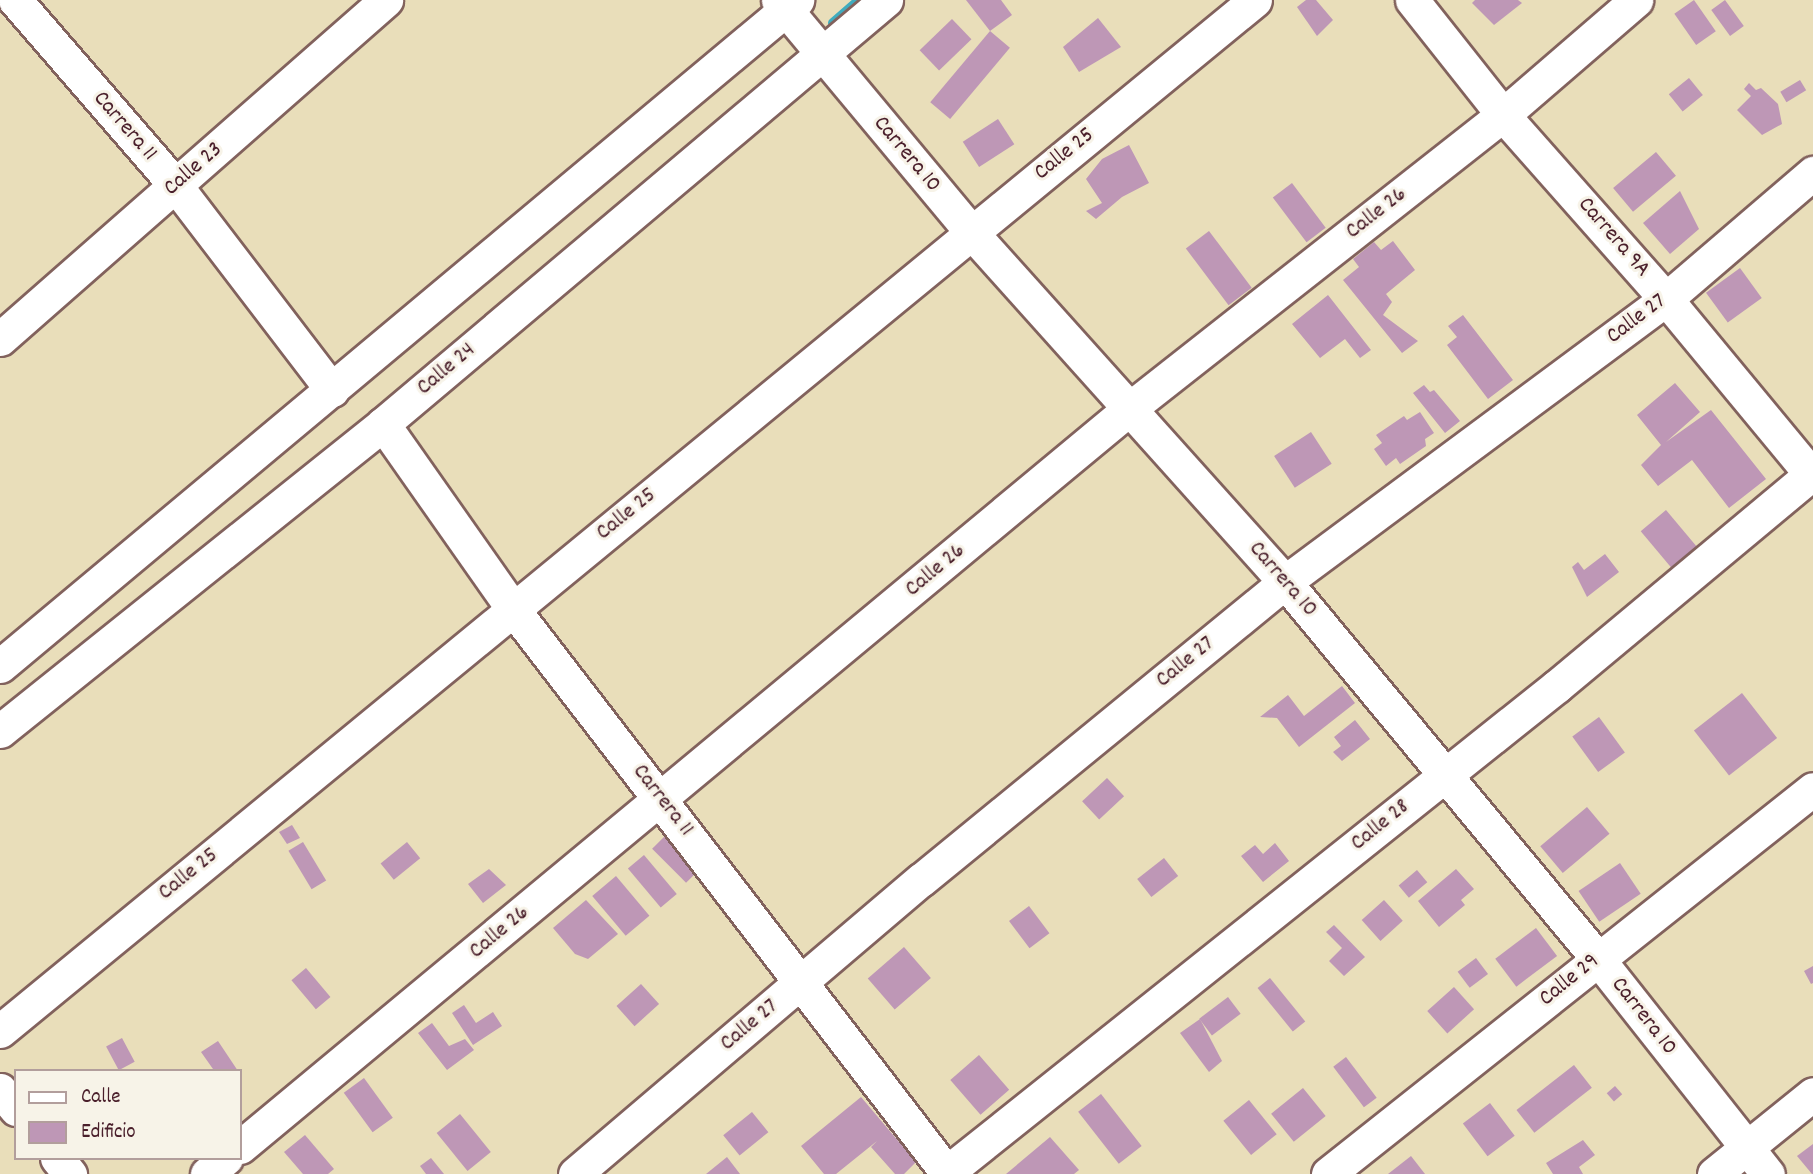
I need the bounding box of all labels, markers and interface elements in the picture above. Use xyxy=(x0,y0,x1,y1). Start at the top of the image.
street label: Carrera 11 xyxy=(86,86,162,168)
street label: Carrera 10 xyxy=(866,111,946,199)
street label: Calle 25 xyxy=(1029,123,1101,187)
street label: Calle 23 xyxy=(159,137,229,203)
street label: Calle 26 xyxy=(1341,182,1413,246)
street label: Carrera 9A xyxy=(1571,192,1655,284)
street label: Calle 27 xyxy=(1602,289,1672,351)
street label: Calle 24 xyxy=(412,338,482,402)
street label: Calle 25 xyxy=(591,483,663,547)
street label: Carrera 10 xyxy=(1242,536,1322,624)
street label: Calle 26 xyxy=(900,538,972,604)
street label: Calle 27 xyxy=(1151,631,1221,695)
street label: Carrera 11 xyxy=(625,759,699,843)
street label: Calle 28 xyxy=(1346,794,1416,858)
street label: Calle 25 xyxy=(153,843,225,907)
street label: Calle 26 xyxy=(464,900,536,966)
street label: Calle 29 xyxy=(1534,949,1606,1013)
street label: Carrera 10 xyxy=(1604,972,1682,1062)
street label: Calle 27 xyxy=(715,994,785,1058)
legend xyxy=(14,1069,242,1160)
text: Calle xyxy=(81,1083,120,1113)
text: Edificio xyxy=(81,1118,136,1148)

